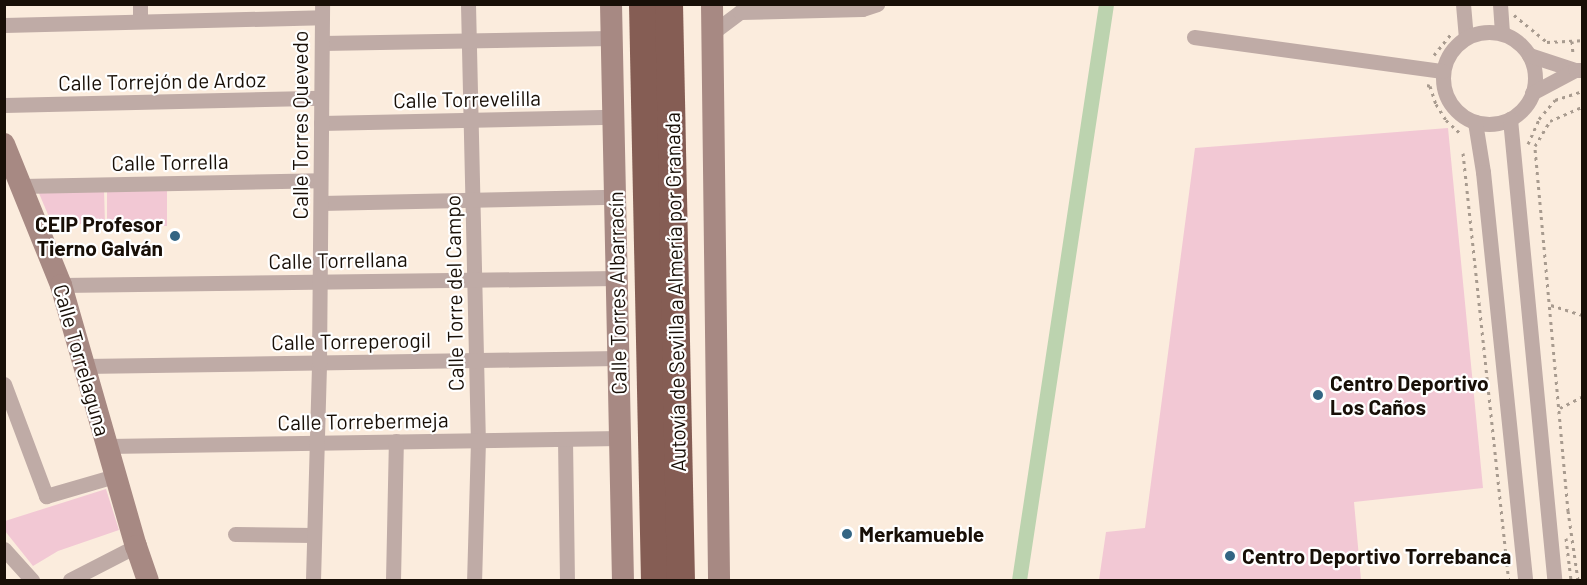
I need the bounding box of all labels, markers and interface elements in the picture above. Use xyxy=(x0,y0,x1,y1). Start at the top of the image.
street label: Calle Torres Quevedo xyxy=(287,31,313,219)
street label: Calle Torrejón de Ardoz xyxy=(58,67,266,95)
street label: Calle Torrevelilla xyxy=(393,85,541,113)
street label: Autovía de Sevilla a Almería por Granada xyxy=(659,112,691,472)
street label: Calle Torrella xyxy=(111,148,229,176)
street label: Calle Torres Albarracín xyxy=(603,191,631,395)
street label: Calle Torre del Campo xyxy=(440,195,468,391)
place label: CEIP Profesor Tierno Galván xyxy=(35,211,163,261)
marker: CEIP Profesor Tierno Galván xyxy=(168,229,182,243)
street label: Calle Torrellana xyxy=(268,246,408,274)
street label: Calle Torrelaguna xyxy=(48,281,116,439)
street label: Calle Torreperogil xyxy=(271,327,431,355)
place label: Centro Deportivo Los Caños xyxy=(1330,370,1489,420)
marker: Centro Deportivo Los Caños xyxy=(1311,388,1325,402)
street label: Calle Torrebermeja xyxy=(277,407,449,435)
place label: Merkamueble xyxy=(859,521,984,547)
marker: Merkamueble xyxy=(840,527,854,541)
place label: Centro Deportivo Torrebanca xyxy=(1242,543,1511,569)
marker: Centro Deportivo Torrebanca xyxy=(1223,549,1237,563)

